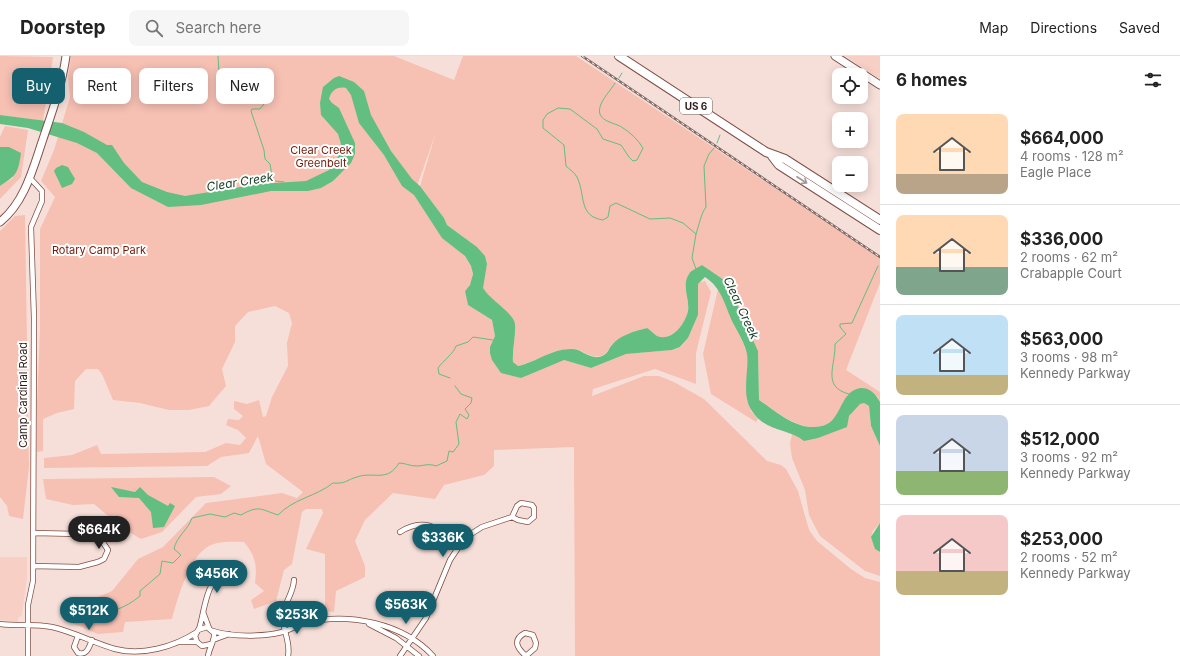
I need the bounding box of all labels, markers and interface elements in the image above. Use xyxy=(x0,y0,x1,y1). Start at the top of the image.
search box xyxy=(129,10,409,46)
text: Doorstep xyxy=(20,16,105,39)
icon: search xyxy=(143,17,165,39)
text: Search here xyxy=(175,18,261,37)
text: Map xyxy=(979,19,1008,36)
text: Directions xyxy=(1030,19,1097,36)
text: Saved xyxy=(1119,19,1160,36)
chip: Buy xyxy=(12,68,65,104)
chip: Rent xyxy=(73,68,131,104)
chip: Filters xyxy=(139,68,208,104)
chip: New xyxy=(216,68,274,104)
map controls xyxy=(832,68,868,192)
button: locate xyxy=(832,68,868,104)
icon: filters xyxy=(1142,69,1164,91)
text: 6 homes xyxy=(896,70,967,90)
road number: US 6 xyxy=(680,98,712,114)
button: + xyxy=(832,112,868,148)
text: $664,000 xyxy=(1020,128,1104,148)
icon: home xyxy=(928,130,976,178)
park label: Clear Creek Greenbelt xyxy=(290,143,352,170)
text: 4 rooms · 128 m² xyxy=(1020,148,1124,164)
button: − xyxy=(832,156,868,192)
text: Eagle Place xyxy=(1020,164,1091,180)
water label: Clear Creek xyxy=(205,169,275,194)
one-way arrow xyxy=(796,176,807,184)
text: $336,000 xyxy=(1020,229,1103,249)
icon: home xyxy=(928,231,976,279)
park label: Rotary Camp Park xyxy=(52,243,146,257)
text: 2 rooms · 62 m² xyxy=(1020,249,1118,265)
text: Crabapple Court xyxy=(1020,265,1122,281)
water label: Clear Creek xyxy=(720,274,763,342)
text: $563,000 xyxy=(1020,329,1103,349)
icon: home xyxy=(928,331,976,379)
street label: Camp Cardinal Road xyxy=(16,342,30,448)
text: 3 rooms · 98 m² xyxy=(1020,349,1118,365)
text: Kennedy Parkway xyxy=(1020,365,1131,381)
text: $512,000 xyxy=(1020,429,1100,449)
icon: home xyxy=(928,431,976,479)
text: 3 rooms · 92 m² xyxy=(1020,449,1118,465)
text: Kennedy Parkway xyxy=(1020,465,1131,481)
pin: $664K xyxy=(71,516,127,550)
text: $664K xyxy=(77,521,121,537)
pin: $336K xyxy=(415,524,471,558)
text: $336K xyxy=(421,529,465,545)
text: $253,000 xyxy=(1020,529,1103,549)
icon: home xyxy=(928,531,976,579)
text: 2 rooms · 52 m² xyxy=(1020,549,1118,565)
pin: $456K xyxy=(189,560,245,594)
text: $456K xyxy=(195,565,239,581)
text: Kennedy Parkway xyxy=(1020,565,1131,581)
pin: $563K xyxy=(378,591,434,625)
text: $563K xyxy=(384,596,428,612)
pin: $512K xyxy=(61,597,117,631)
pin: $253K xyxy=(269,601,325,635)
text: $512K xyxy=(69,602,109,618)
text: $253K xyxy=(276,606,318,622)

